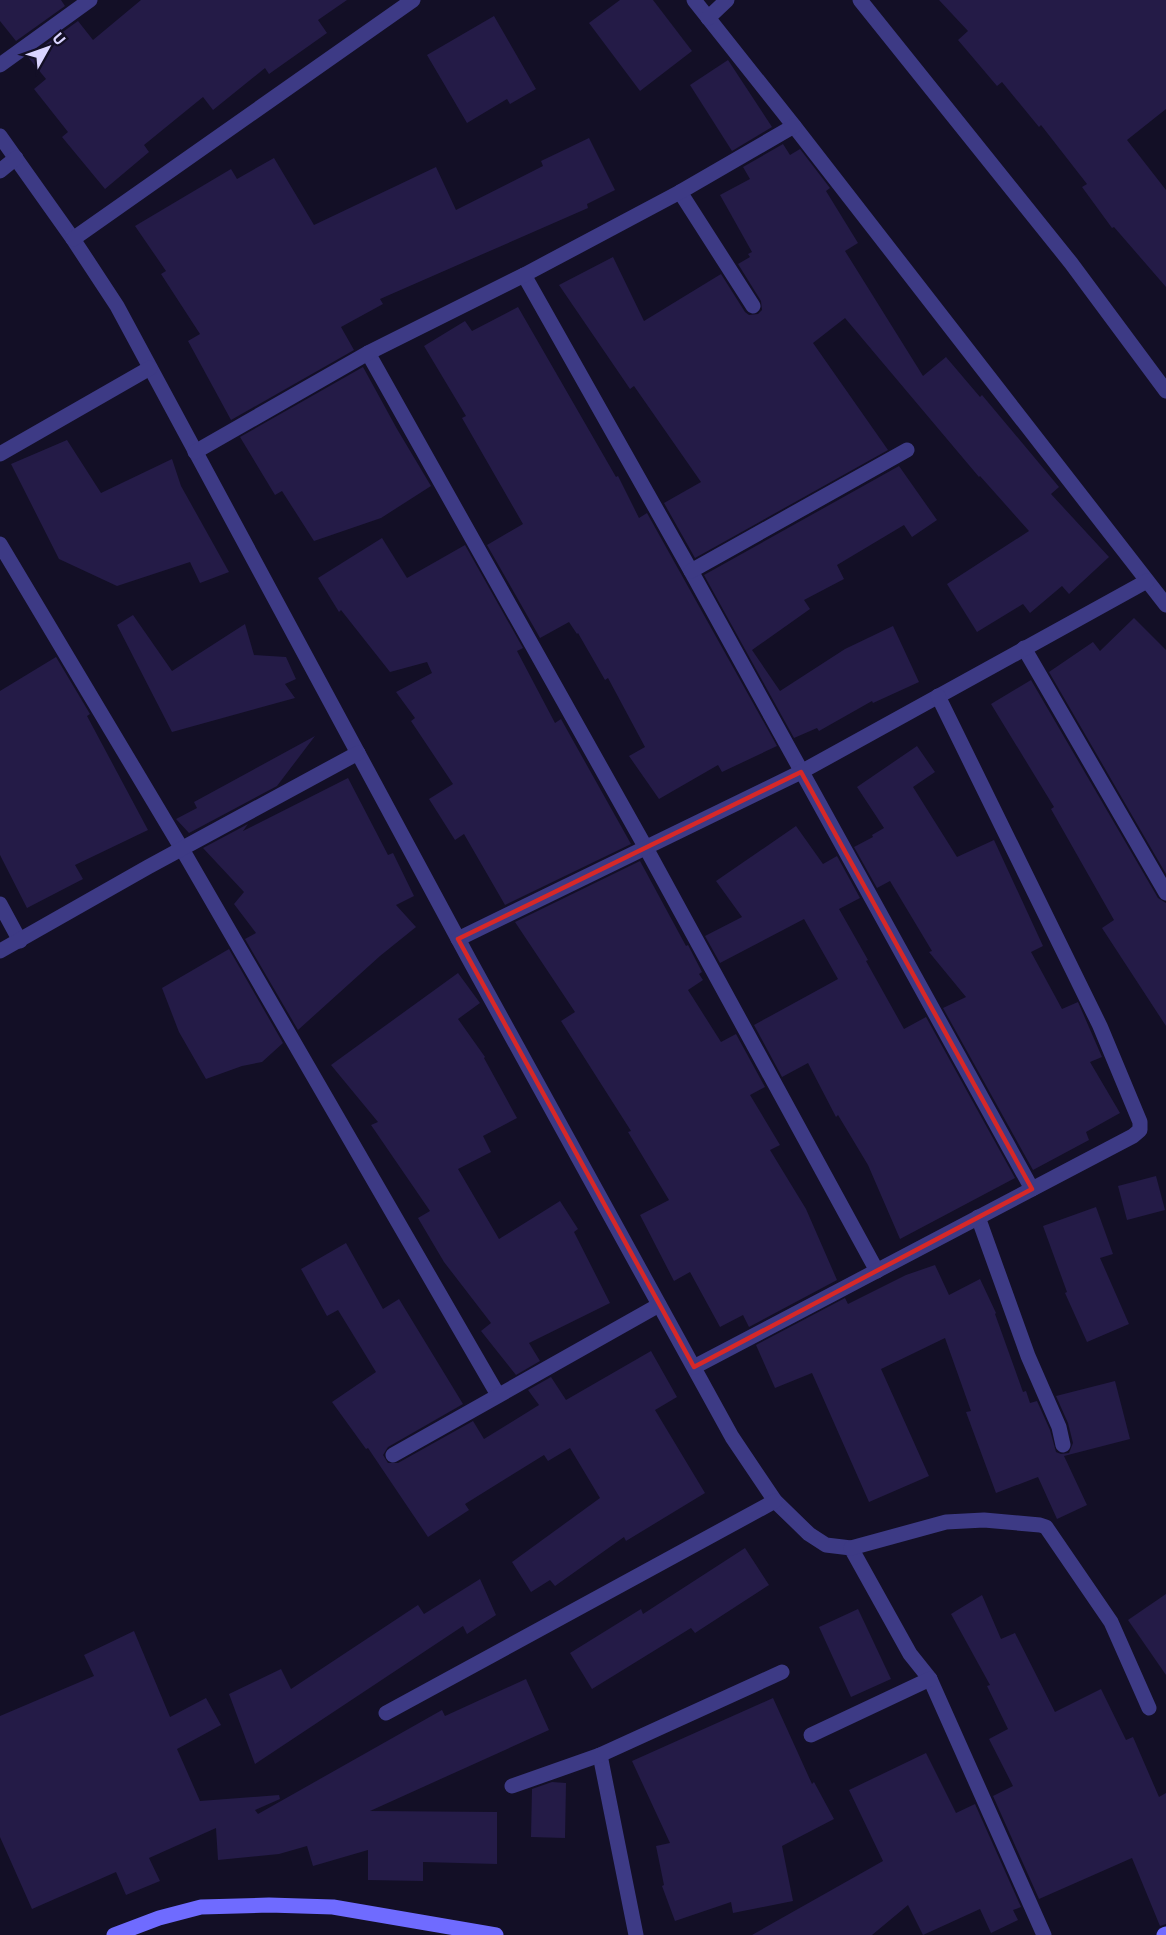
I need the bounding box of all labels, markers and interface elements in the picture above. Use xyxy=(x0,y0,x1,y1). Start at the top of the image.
north arrow xyxy=(18,18,78,78)
text: U xyxy=(47,27,72,50)

